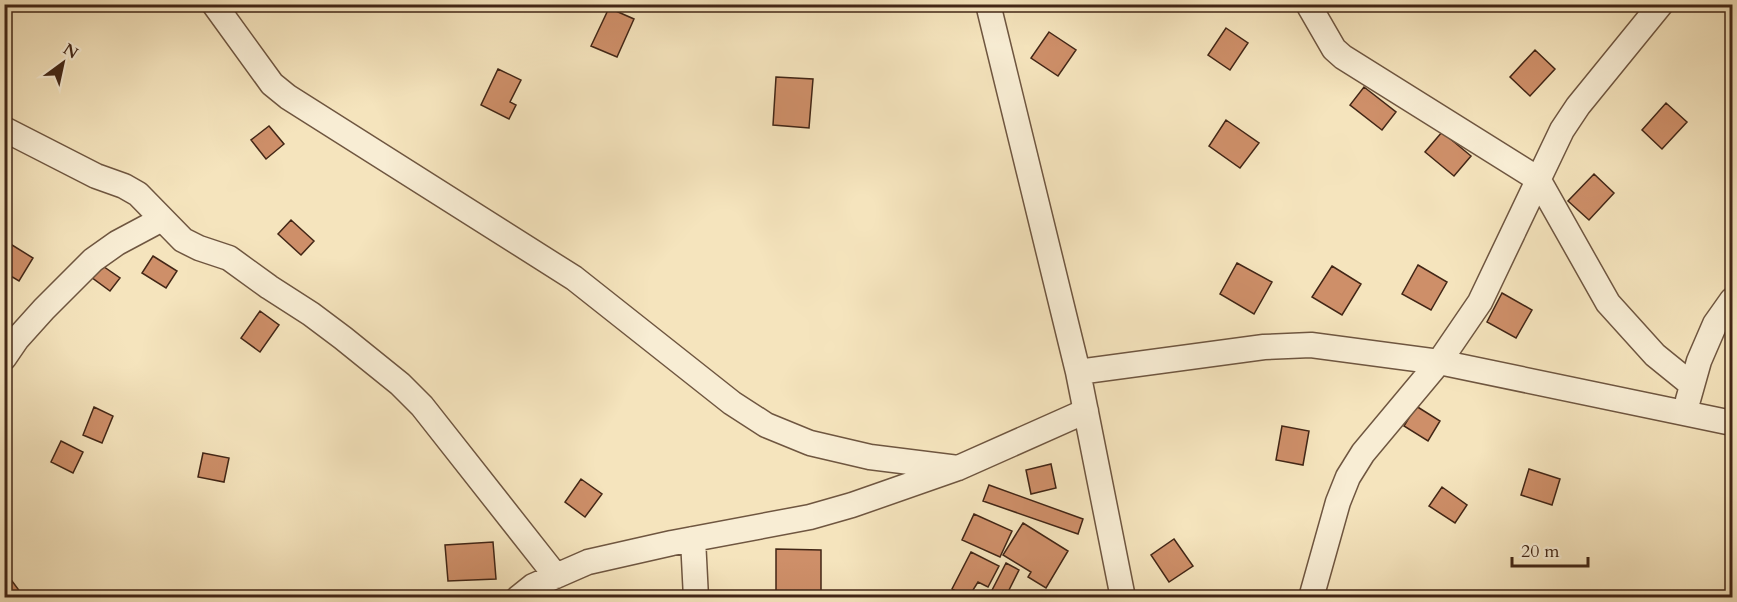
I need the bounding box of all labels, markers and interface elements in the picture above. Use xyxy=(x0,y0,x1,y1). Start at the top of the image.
north arrow xyxy=(33,33,93,93)
text: N xyxy=(59,38,83,64)
scale bar xyxy=(1512,530,1588,568)
text: 20 m xyxy=(1521,539,1560,564)

